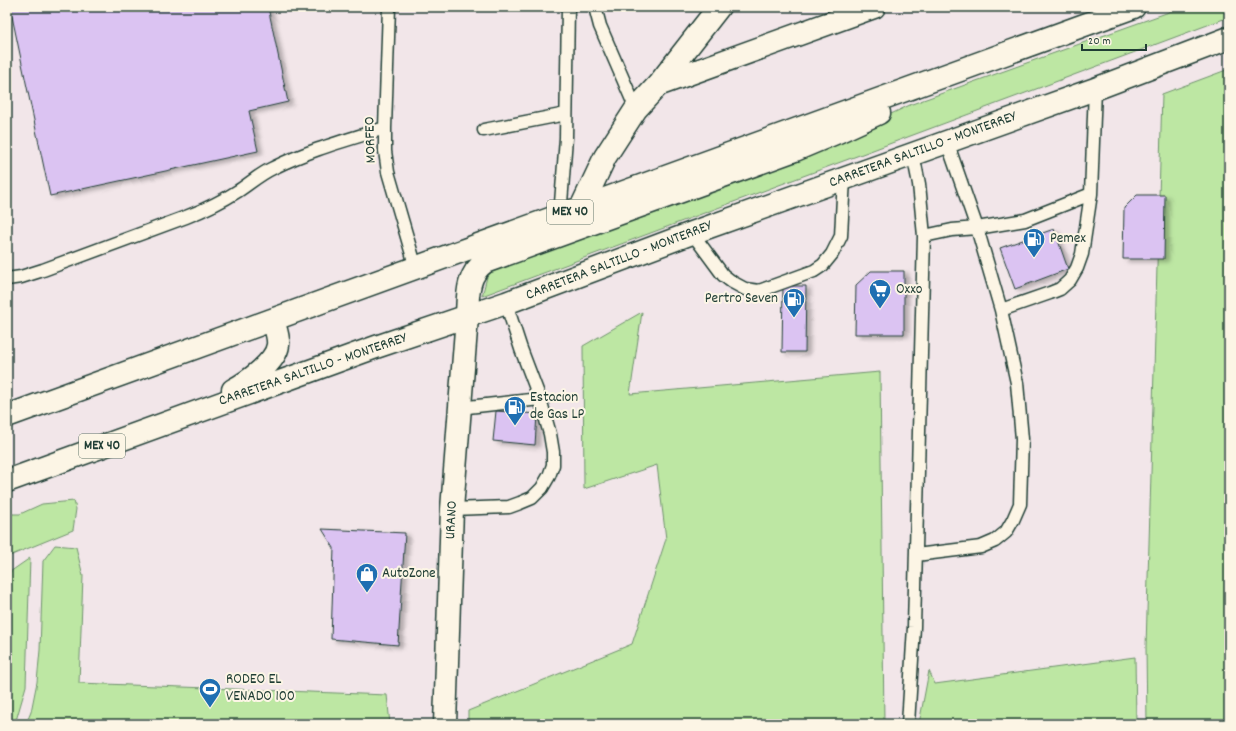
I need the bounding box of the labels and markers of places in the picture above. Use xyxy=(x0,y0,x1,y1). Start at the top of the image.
fuel station icon: Pemex xyxy=(1021,226,1047,259)
place label: Pemex xyxy=(1050,228,1086,250)
supermarket icon: Oxxo xyxy=(867,277,893,310)
place label: Oxxo xyxy=(896,279,923,301)
fuel station icon: Pertro Seven xyxy=(781,286,807,319)
place label: Pertro Seven xyxy=(705,288,778,310)
place label: Estacion de Gas LP xyxy=(530,387,585,426)
fuel station icon: Estacion de Gas LP xyxy=(502,394,528,427)
shop icon: AutoZone xyxy=(354,561,380,594)
place label: AutoZone xyxy=(382,563,436,585)
place label: RODEO EL VENADO 100 xyxy=(226,669,295,708)
sports icon: RODEO EL VENADO 100 xyxy=(197,676,223,709)

